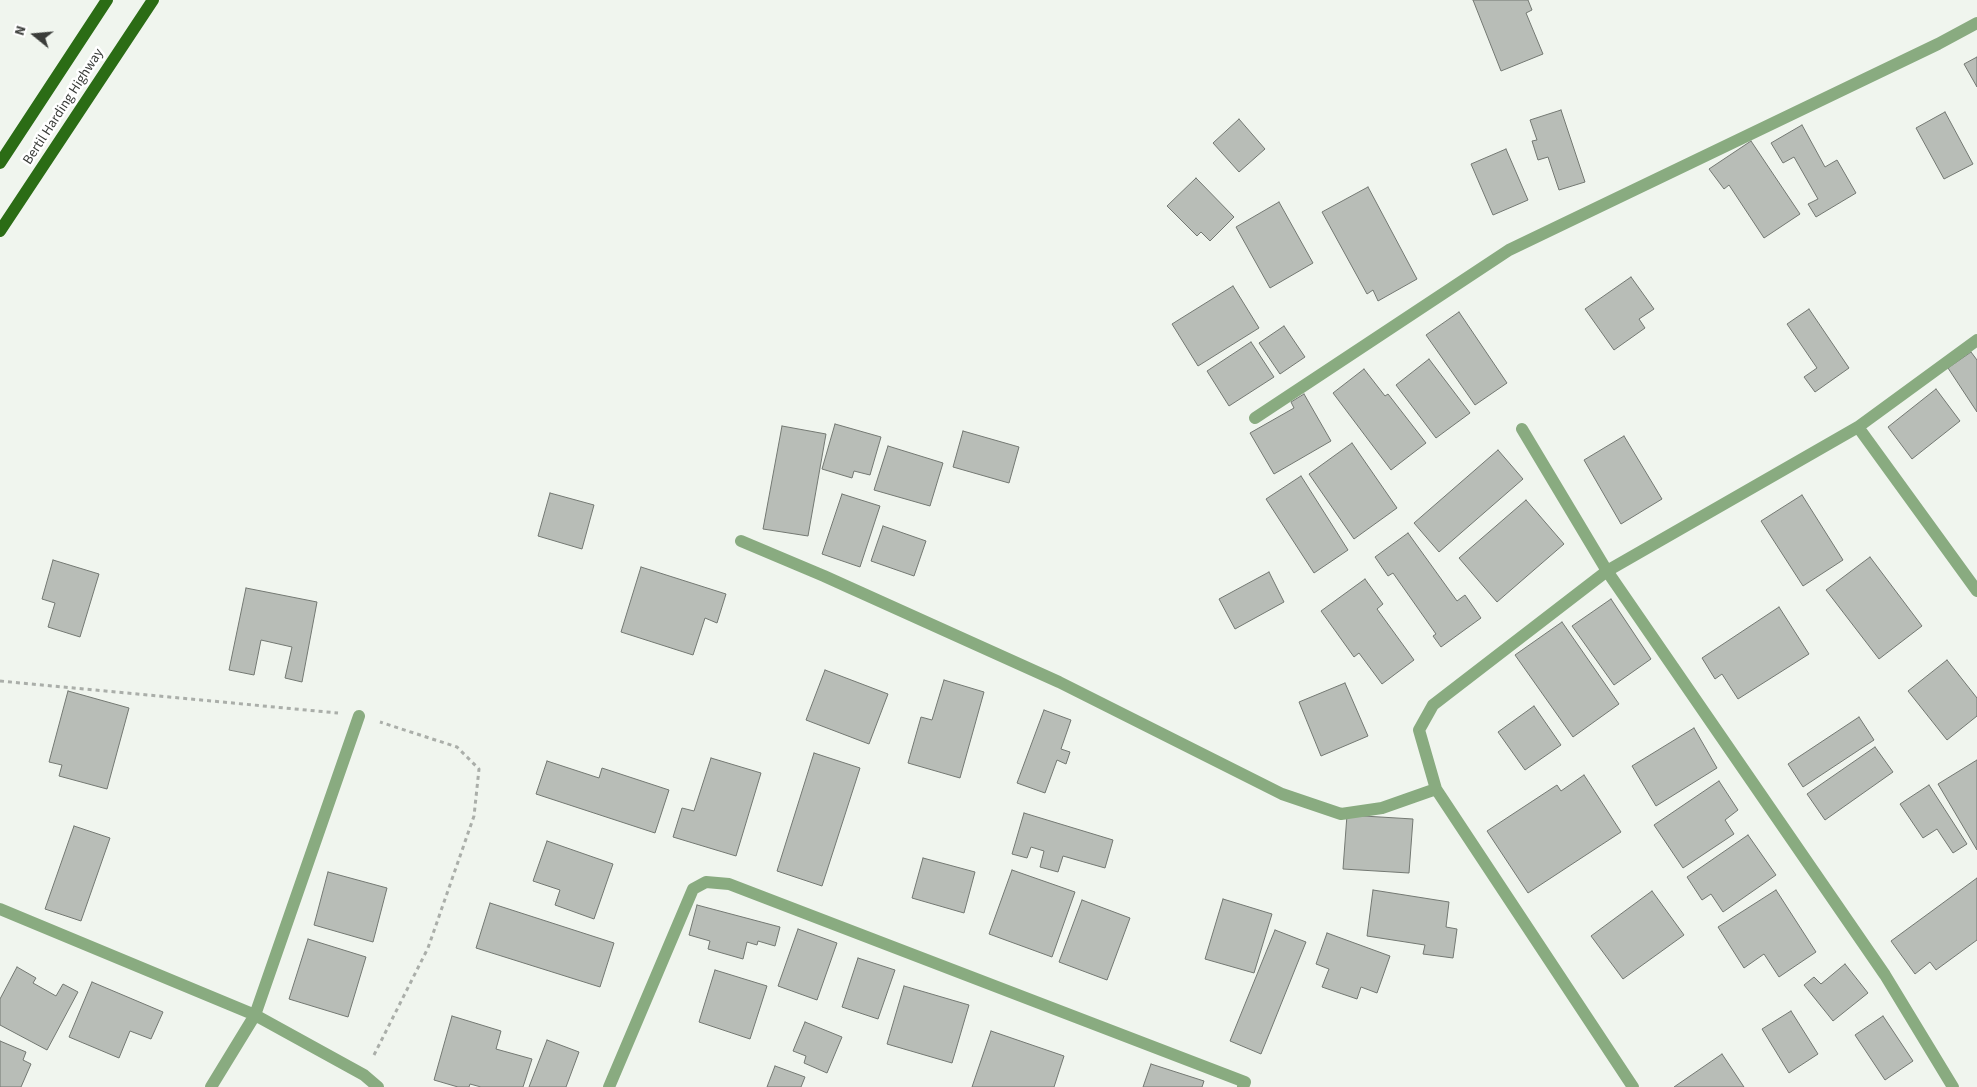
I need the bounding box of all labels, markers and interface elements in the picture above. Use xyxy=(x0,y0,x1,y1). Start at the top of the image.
north arrow xyxy=(10,10,60,60)
text: N xyxy=(10,23,32,38)
street label: Bertil Harding Highway xyxy=(20,46,108,168)

